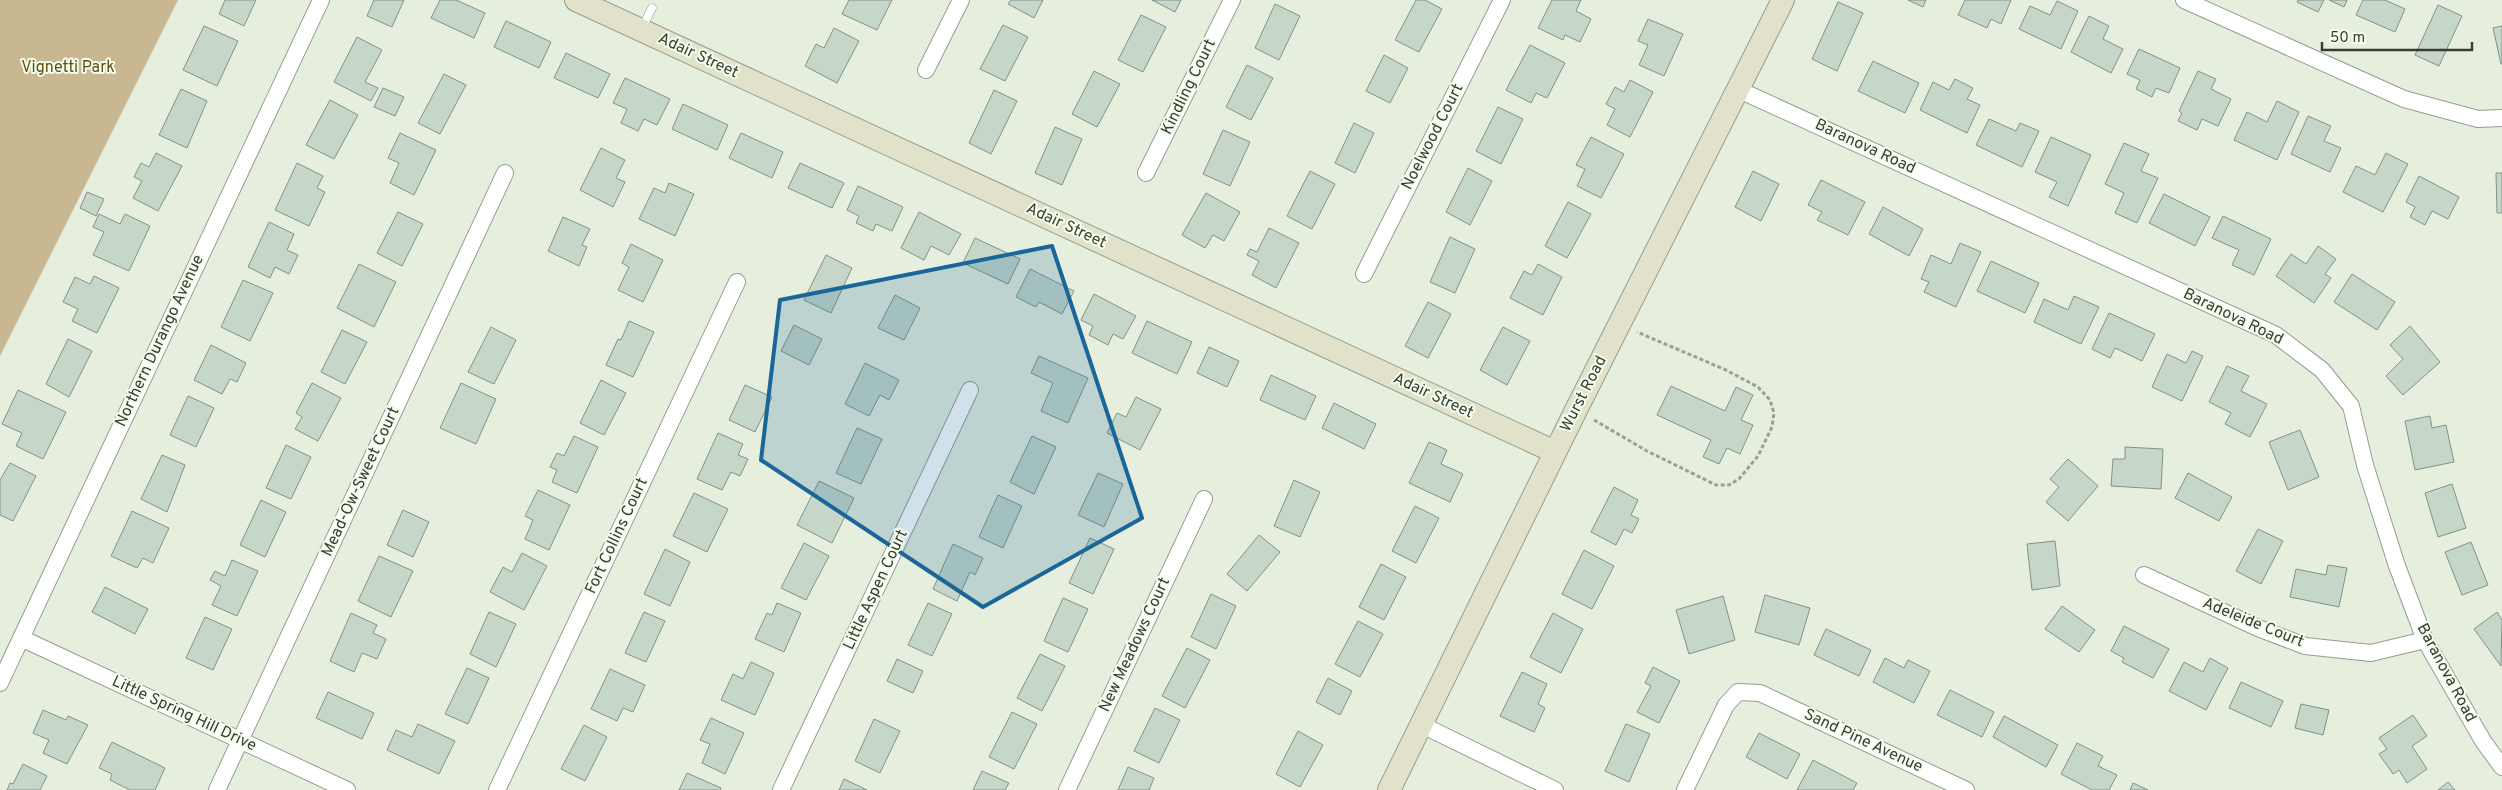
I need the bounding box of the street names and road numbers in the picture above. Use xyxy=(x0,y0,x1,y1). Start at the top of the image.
street label: Adair Street xyxy=(655,29,741,83)
street label: Kindling Court xyxy=(1157,36,1221,138)
street label: Noelwood Court xyxy=(1398,80,1468,194)
street label: Baranova Road xyxy=(1811,115,1919,179)
street label: Adair Street xyxy=(1023,199,1109,253)
street label: Northern Durango Avenue xyxy=(111,252,209,430)
street label: Baranova Road xyxy=(2180,284,2286,350)
street label: Wurst Road xyxy=(1556,353,1612,435)
street label: Adair Street xyxy=(1390,369,1476,423)
street label: Mead-Ow-Sweet Court xyxy=(317,404,405,560)
street label: Fort Collins Court xyxy=(581,475,653,597)
street label: Little Aspen Court xyxy=(839,527,913,653)
street label: New Meadows Court xyxy=(1095,574,1175,716)
street label: Adeleide Court xyxy=(2199,594,2307,652)
street label: Baranova Road xyxy=(2412,620,2480,726)
street label: Little Spring Hill Drive xyxy=(109,672,259,756)
street label: Sand Pine Avenue xyxy=(1800,705,1926,777)

